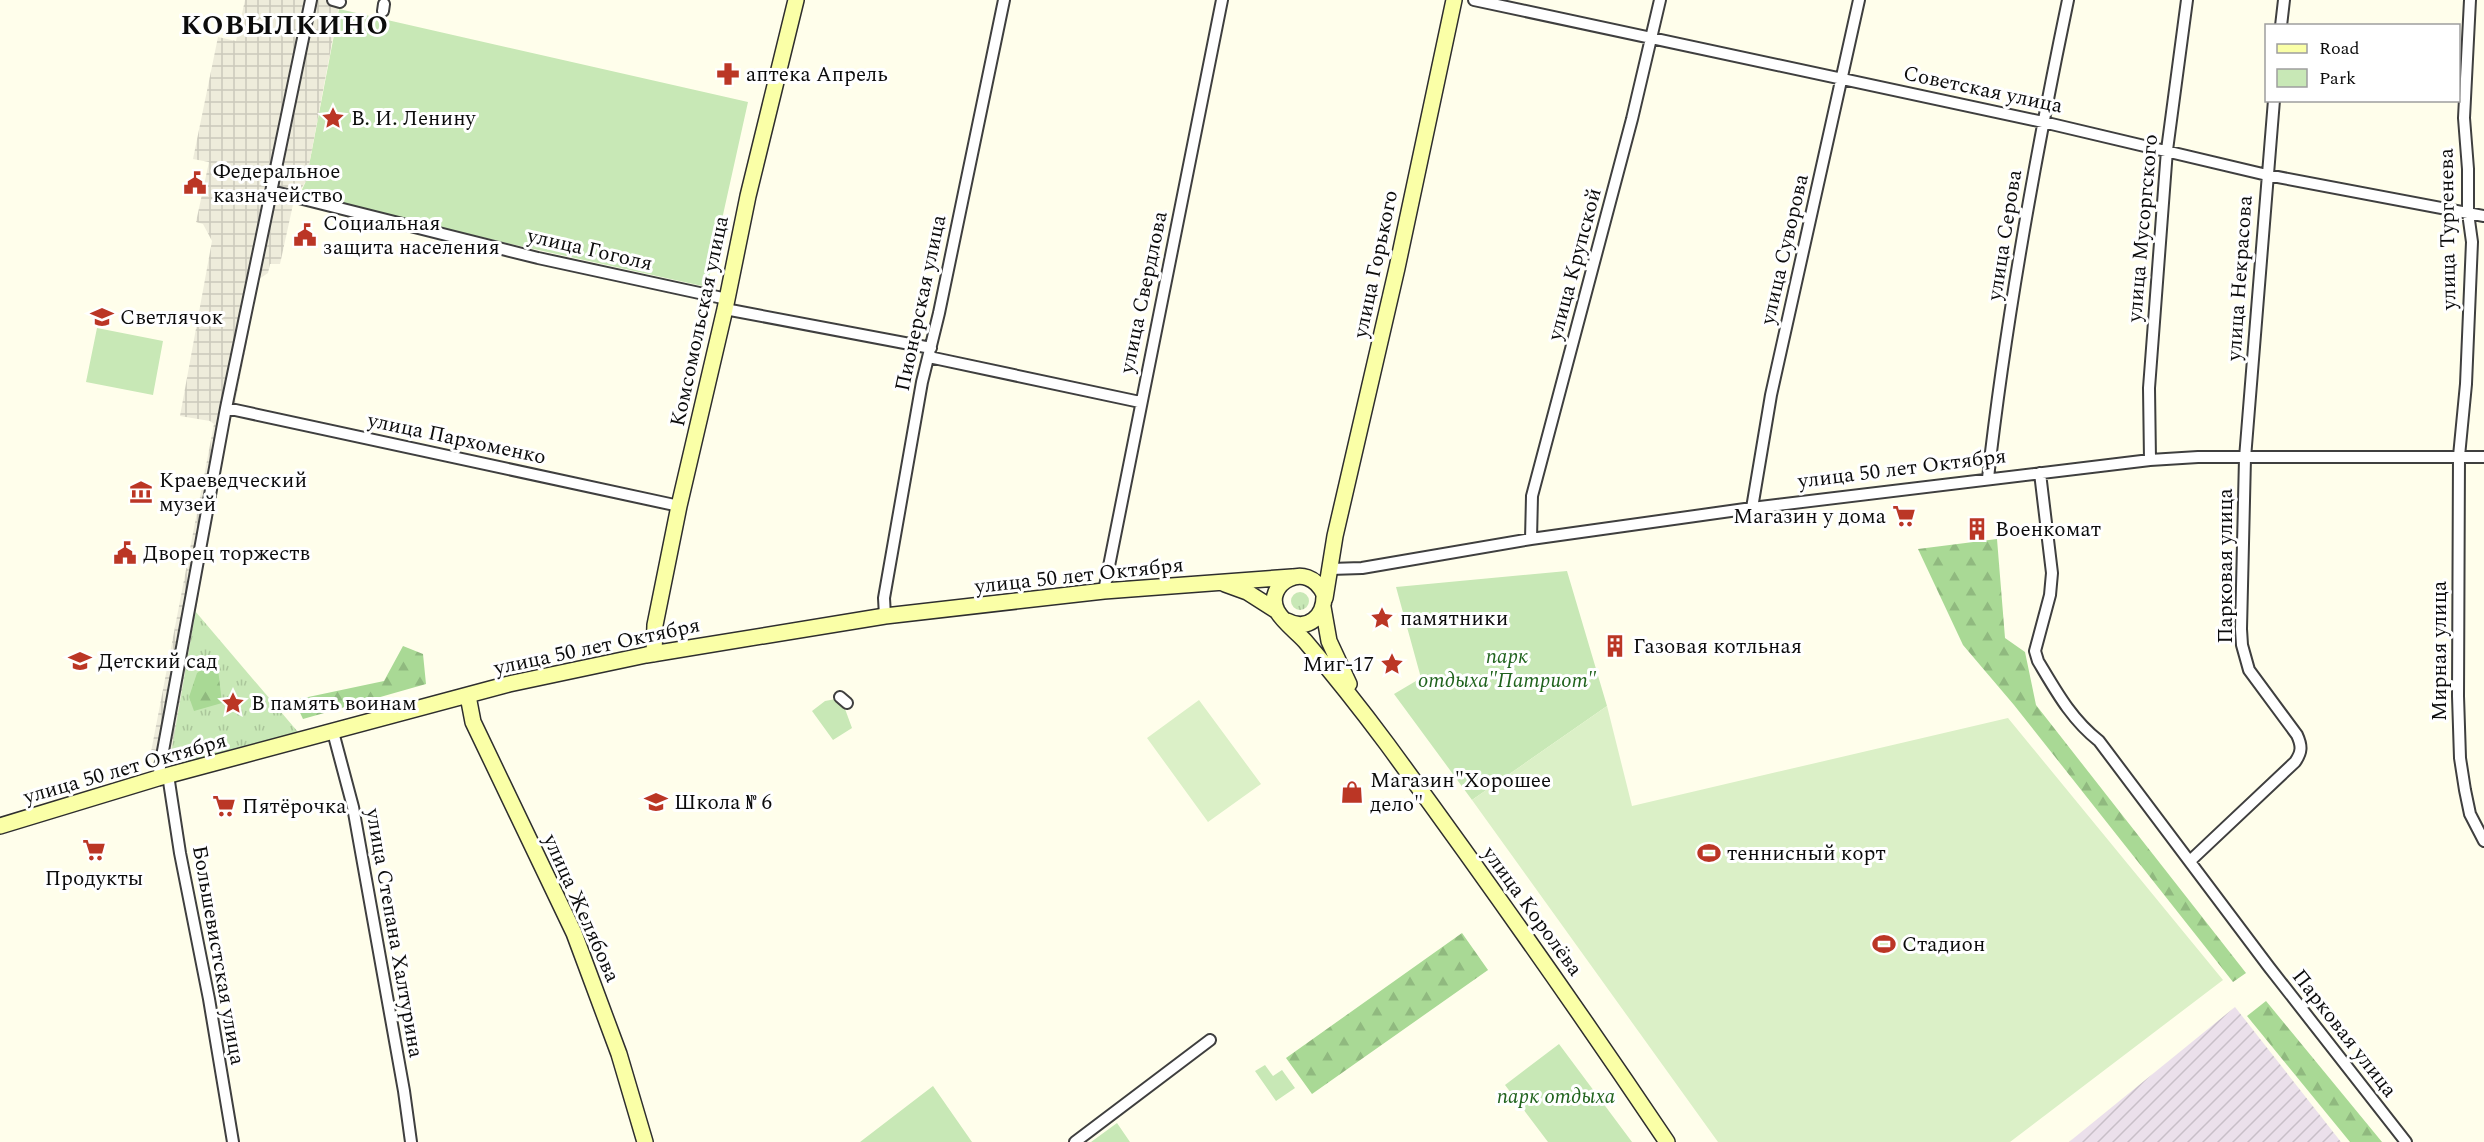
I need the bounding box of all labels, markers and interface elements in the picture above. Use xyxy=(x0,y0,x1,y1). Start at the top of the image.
district label: КОВЫЛКИНО xyxy=(181,5,389,47)
legend xyxy=(2265,24,2460,102)
text: Road xyxy=(2319,35,2360,62)
street label: Советская улица xyxy=(1900,57,2066,123)
place label: аптека Апрель xyxy=(746,59,888,91)
pharmacy icon: аптека Апрель xyxy=(715,61,741,87)
text: Park xyxy=(2319,65,2356,92)
place label: В. И. Ленину xyxy=(351,103,477,135)
place icon: В. И. Ленину xyxy=(320,105,346,131)
street label: улица Мусоргского xyxy=(2119,133,2167,324)
street label: улица Тургенева xyxy=(2431,147,2465,311)
place label: Федеральное казначейство xyxy=(213,156,343,212)
street label: улица Серова xyxy=(1979,167,2031,304)
public building icon: Федеральное казначейство xyxy=(182,170,208,196)
street label: улица Суворова xyxy=(1752,170,1818,329)
street label: улица Крупской xyxy=(1539,185,1611,345)
street label: улица Горького xyxy=(1344,187,1407,342)
street label: улица Некрасова xyxy=(2218,194,2262,363)
street label: улица Свердлова xyxy=(1111,207,1177,377)
place label: Социальная защита населения xyxy=(323,208,500,264)
street label: Пионерская улица xyxy=(887,211,955,394)
street label: Комсомольская улица xyxy=(662,212,738,430)
street label: улица Гоголя xyxy=(523,220,656,280)
public building icon: Социальная защита населения xyxy=(292,222,318,248)
place label: Светлячок xyxy=(120,302,223,334)
school or university icon: Светлячок xyxy=(89,304,115,330)
street label: улица Пархоменко xyxy=(364,404,549,474)
street label: улица 50 лет Октября xyxy=(1795,440,2008,498)
place label: Краеведческий музей xyxy=(159,465,307,521)
museum icon: Краеведческий музей xyxy=(128,479,154,505)
street label: Парковая улица xyxy=(2210,487,2242,644)
place label: Магазин у дома xyxy=(1733,501,1887,533)
supermarket icon: Магазин у дома xyxy=(1891,503,1917,529)
place label: Военкомат xyxy=(1995,514,2101,546)
building icon: Военкомат xyxy=(1964,516,1990,542)
place label: Дворец торжеств xyxy=(143,538,310,570)
public building icon: Дворец торжеств xyxy=(112,540,138,566)
street label: улица 50 лет Октября xyxy=(972,549,1185,603)
street label: Мирная улица xyxy=(2424,580,2456,721)
place label: памятники xyxy=(1400,603,1508,635)
place icon: памятники xyxy=(1369,605,1395,631)
street label: улица 50 лет Октября xyxy=(490,610,703,685)
place label: Газовая котльная xyxy=(1633,631,1802,663)
building icon: Газовая котльная xyxy=(1602,633,1628,659)
park label: парк отдыха"Патриот" xyxy=(1418,641,1597,697)
place label: Детский сад xyxy=(98,646,218,678)
school or university icon: Детский сад xyxy=(67,648,93,674)
place label: Миг-17 xyxy=(1303,649,1374,681)
place icon: Миг-17 xyxy=(1379,651,1405,677)
place label: В память воинам xyxy=(251,688,417,720)
place icon: В память воинам xyxy=(220,690,246,716)
street label: улица 50 лет Октября xyxy=(19,725,231,814)
place label: Магазин"Хорошее дело" xyxy=(1370,765,1551,821)
shop icon: Магазин"Хорошее дело" xyxy=(1339,779,1365,805)
place label: Школа № 6 xyxy=(674,787,772,819)
school or university icon: Школа № 6 xyxy=(643,789,669,815)
place label: Пятёрочка xyxy=(242,791,347,823)
supermarket icon: Пятёрочка xyxy=(211,793,237,819)
street label: улица Степана Халтурина xyxy=(356,805,432,1061)
street label: улица Желябова xyxy=(534,828,628,988)
supermarket icon: Продукты xyxy=(81,837,107,863)
place label: теннисный корт xyxy=(1727,838,1886,870)
street label: улица Королёва xyxy=(1473,839,1591,984)
sports icon: теннисный корт xyxy=(1696,840,1722,866)
street label: Большевистская улица xyxy=(183,843,253,1068)
place label: Продукты xyxy=(45,863,143,895)
place label: Стадион xyxy=(1902,929,1985,961)
sports icon: Стадион xyxy=(1871,931,1897,957)
street label: Парковая улица xyxy=(2284,962,2405,1105)
park label: парк отдыха xyxy=(1497,1081,1615,1113)

